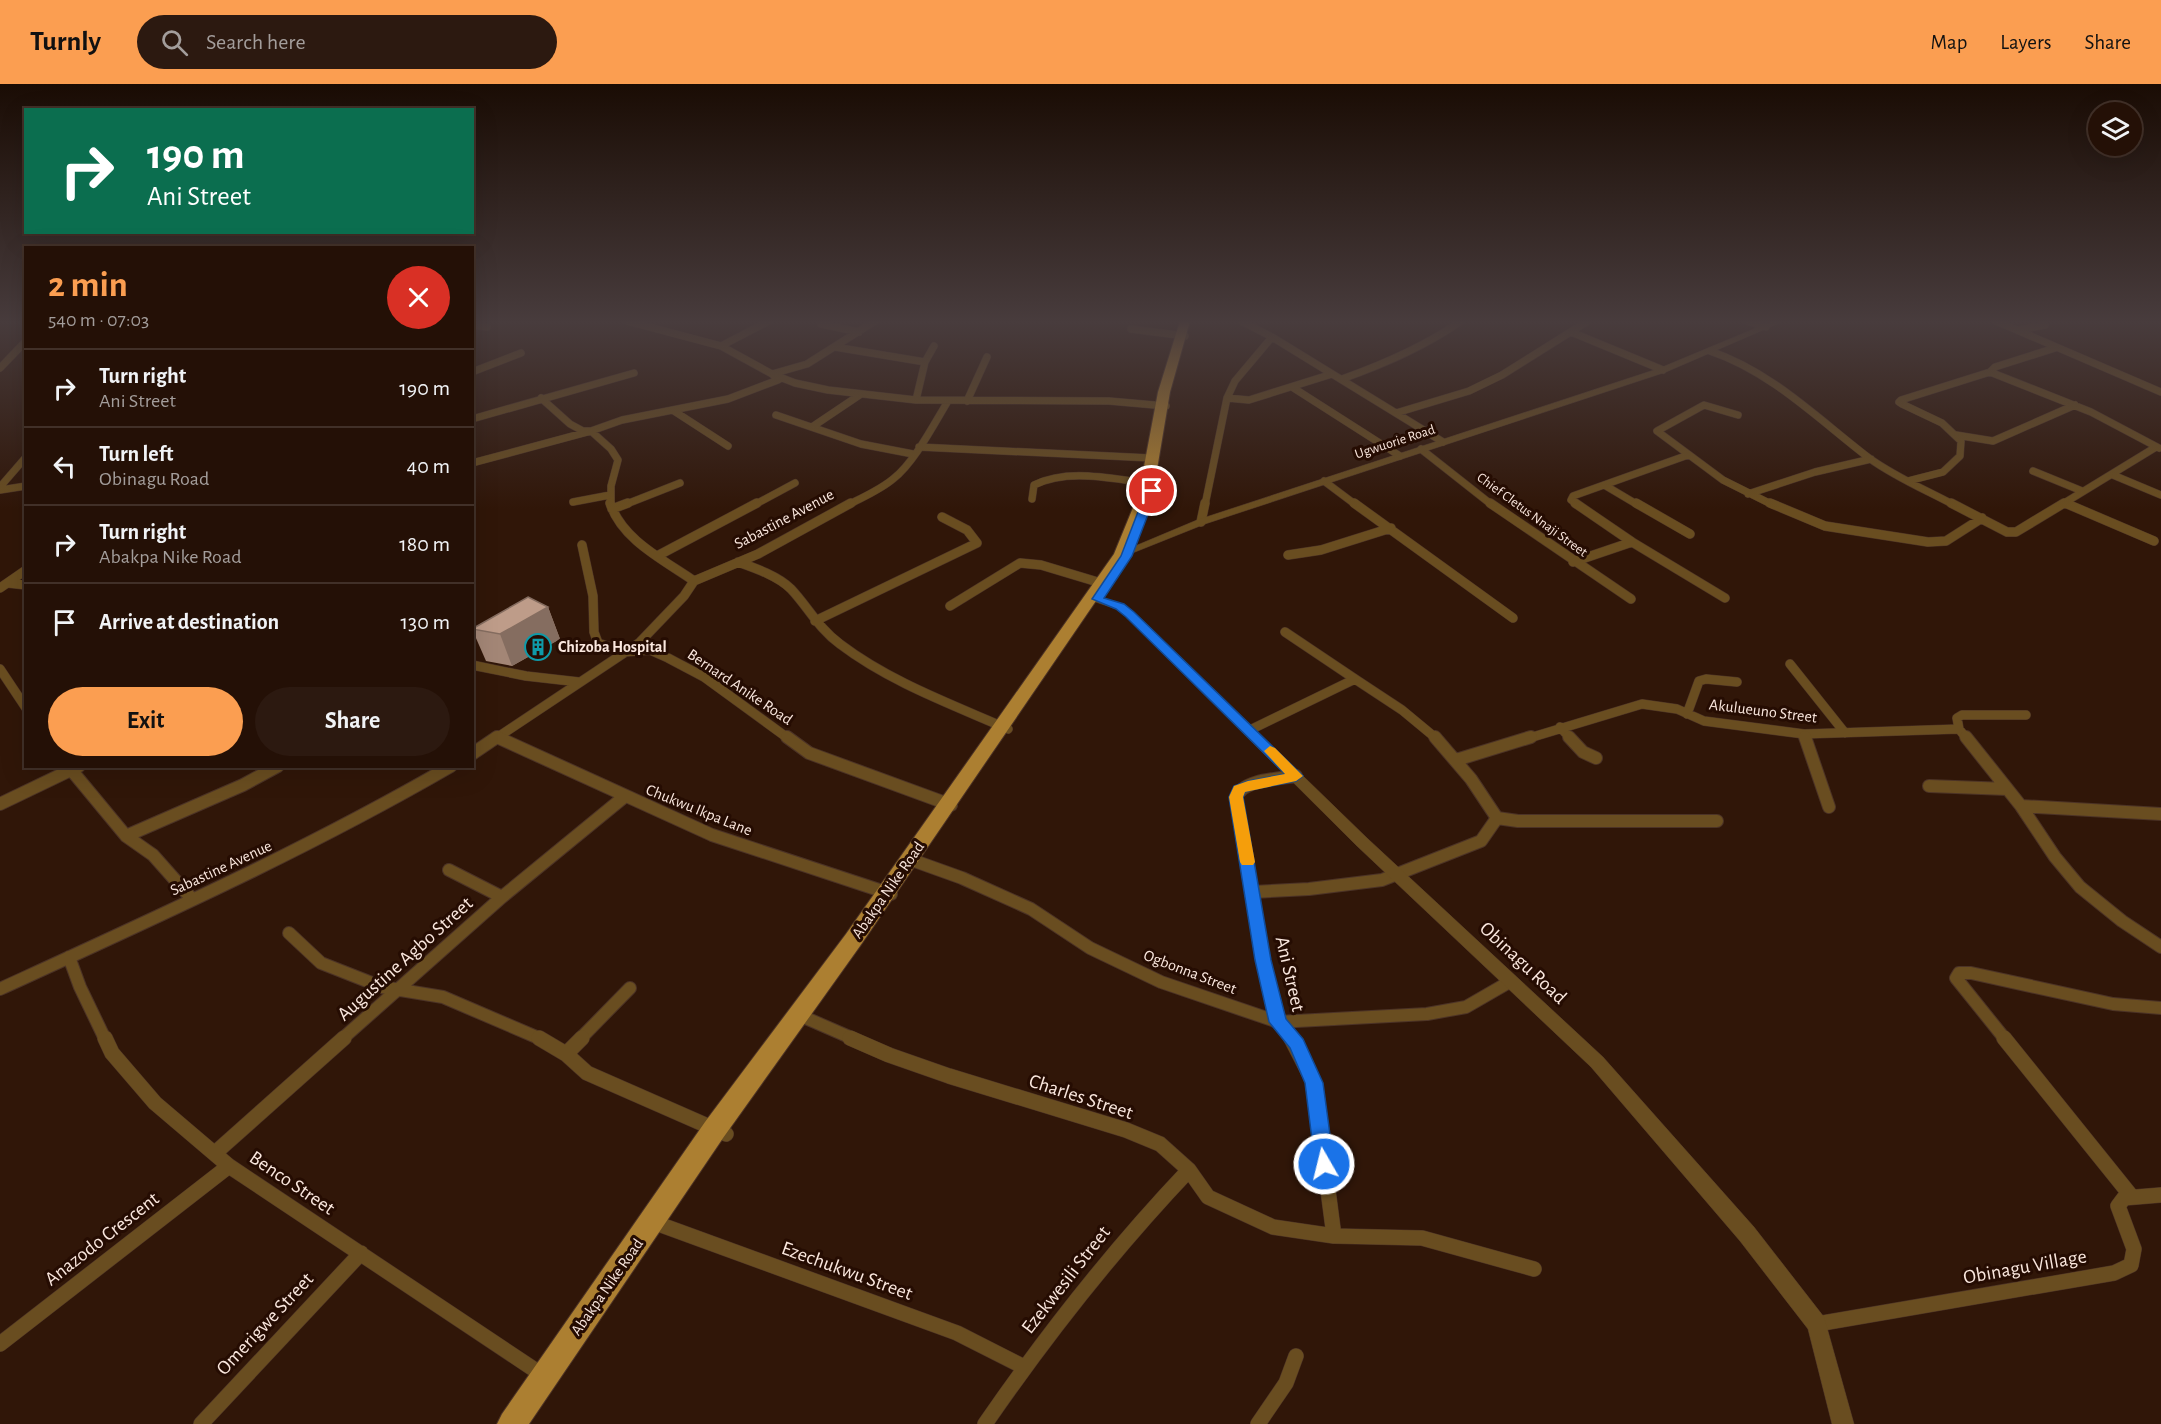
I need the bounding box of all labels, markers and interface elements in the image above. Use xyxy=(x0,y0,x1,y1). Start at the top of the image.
search box xyxy=(137,15,557,69)
icon: search xyxy=(158,26,191,59)
text: Turnly xyxy=(30,28,101,56)
text: Search here xyxy=(206,31,306,53)
text: Map xyxy=(1931,32,1967,53)
text: Layers xyxy=(2000,32,2051,53)
text: Share xyxy=(2084,32,2131,53)
map controls xyxy=(2088,102,2142,156)
button: layers xyxy=(2088,102,2142,156)
icon: right xyxy=(48,132,126,210)
text: 190 m xyxy=(147,134,245,176)
text: Ani Street xyxy=(147,183,251,210)
button: close xyxy=(387,266,450,329)
text: 2 min xyxy=(48,267,128,303)
text: 540 m · 07:03 xyxy=(48,310,149,330)
text: Turn right xyxy=(99,365,186,387)
icon: right xyxy=(48,372,81,405)
text: 190 m xyxy=(399,377,450,399)
text: Ani Street xyxy=(99,391,176,411)
street label: Ugwuorie Road xyxy=(1353,422,1437,462)
text: Turn left xyxy=(99,443,173,465)
icon: left xyxy=(48,450,81,483)
text: 40 m xyxy=(407,455,450,477)
pin xyxy=(1126,465,1177,516)
text: Obinagu Road xyxy=(99,469,209,489)
street label: Chief Cletus Nnaji Street xyxy=(1474,470,1590,560)
icon: arrive xyxy=(1135,474,1168,507)
street label: Sabastine Avenue xyxy=(732,486,836,552)
text: Turn right xyxy=(99,521,186,543)
icon: right xyxy=(48,528,81,561)
text: 180 m xyxy=(399,533,450,555)
text: Abakpa Nike Road xyxy=(99,547,242,567)
icon: arrive xyxy=(48,606,81,639)
text: Arrive at destination xyxy=(99,611,279,633)
text: 130 m xyxy=(401,611,450,633)
building icon: Chizoba Hospital xyxy=(523,632,553,662)
place label: Chizoba Hospital xyxy=(558,639,667,655)
street label: Bernard Anike Road xyxy=(685,646,795,728)
button: Exit xyxy=(48,687,243,756)
button: Share xyxy=(255,687,450,756)
street label: Akulueuno Street xyxy=(1708,696,1818,726)
street label: Chukwu Ikpa Lane xyxy=(644,781,754,839)
street label: Sabastine Avenue xyxy=(168,837,274,899)
street label: Abakpa Nike Road xyxy=(849,839,927,941)
street label: Augustine Agbo Street xyxy=(333,893,477,1025)
street label: Obinagu Road xyxy=(1476,918,1570,1008)
street label: Ani Street xyxy=(1272,934,1309,1014)
street label: Ogbonna Street xyxy=(1141,947,1239,997)
street label: Charles Street xyxy=(1026,1071,1136,1123)
position arrow xyxy=(1292,1132,1356,1196)
street label: Benco Street xyxy=(246,1147,339,1219)
street label: Anazodo Crescent xyxy=(41,1188,163,1290)
street label: Ezekwesili Street xyxy=(1018,1222,1114,1338)
street label: Abakpa Nike Road xyxy=(568,1236,646,1338)
street label: Ezechukwu Street xyxy=(779,1238,916,1304)
street label: Obinagu Village xyxy=(1962,1246,2088,1288)
street label: Omerigwe Street xyxy=(213,1269,318,1379)

